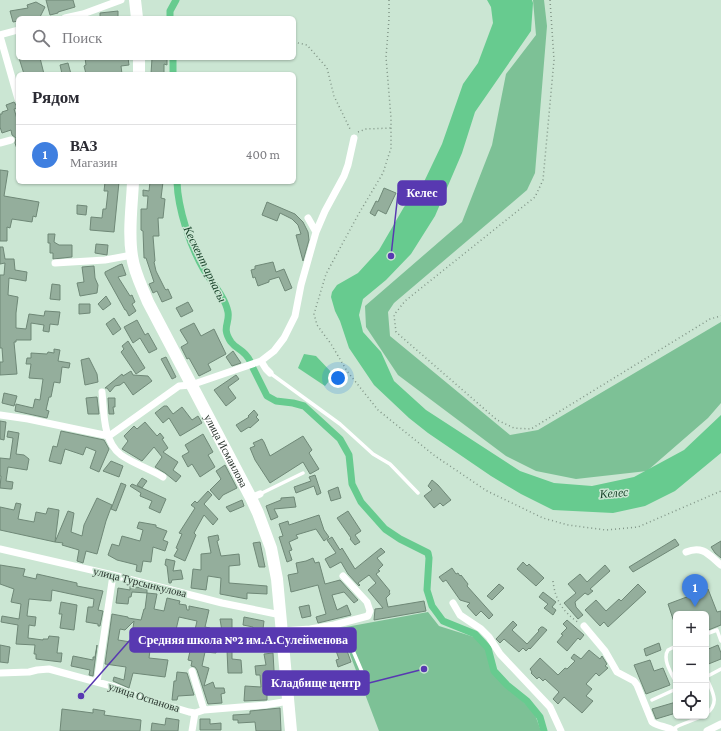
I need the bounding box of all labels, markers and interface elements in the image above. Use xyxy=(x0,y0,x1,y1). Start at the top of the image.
search box xyxy=(16,16,296,60)
icon: search xyxy=(30,27,52,49)
text: Поиск xyxy=(62,30,102,46)
text: Рядом xyxy=(32,88,80,107)
text: ВАЗ xyxy=(70,138,97,154)
text: 1 xyxy=(43,147,47,162)
text: 400 m xyxy=(246,147,280,162)
text: Магазин xyxy=(70,155,117,170)
callout: Келес xyxy=(398,181,446,205)
text: Келес xyxy=(406,186,438,200)
water label: Кескент арнасы xyxy=(180,223,230,304)
your location xyxy=(328,368,348,388)
street label: улица Исмаилова xyxy=(202,412,250,489)
water label: Келес xyxy=(598,485,630,501)
street label: улица Турсынкулова xyxy=(92,565,188,599)
pin: 1 xyxy=(682,574,708,607)
map controls xyxy=(673,611,709,719)
button: + xyxy=(673,611,709,647)
callout: Средняя школа №2 им.А.Сулейменова xyxy=(130,628,356,652)
text: Средняя школа №2 им.А.Сулейменова xyxy=(138,633,348,647)
button: − xyxy=(673,647,709,683)
callout: Кладбище центр xyxy=(263,671,369,695)
text: Кладбище центр xyxy=(271,676,361,690)
street label: улица Оспанова xyxy=(107,680,181,714)
button: locate xyxy=(673,683,709,719)

